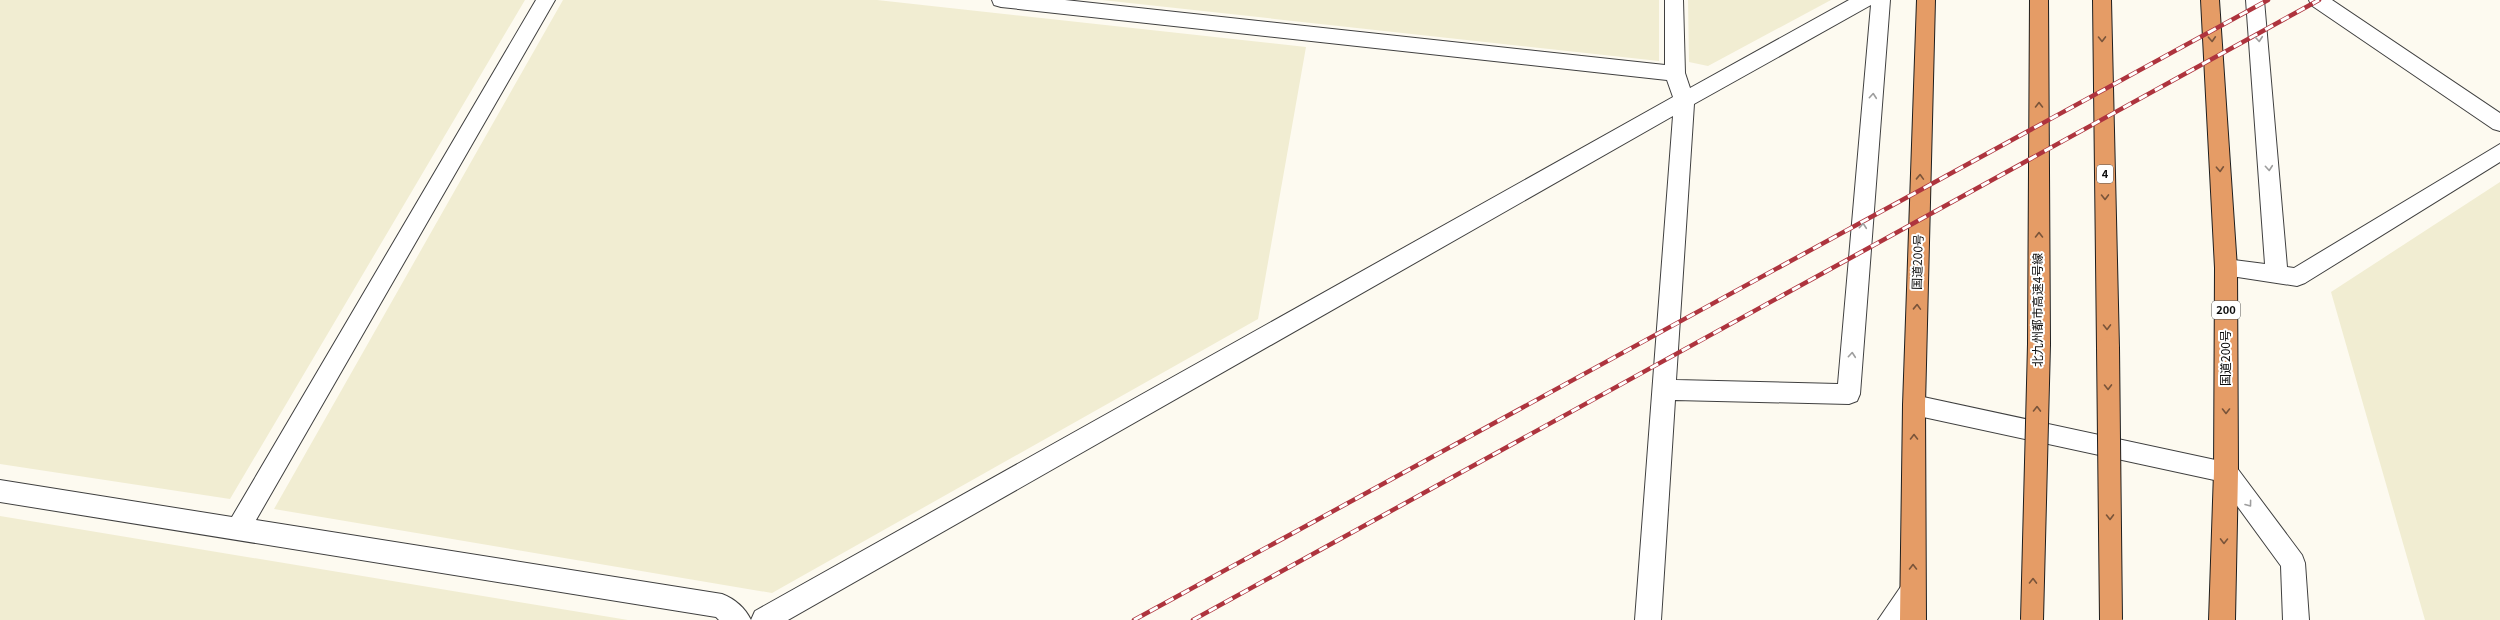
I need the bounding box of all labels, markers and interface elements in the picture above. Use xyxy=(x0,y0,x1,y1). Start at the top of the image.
one-way arrow xyxy=(2098,36,2106,42)
one-way arrow xyxy=(2208,36,2216,42)
one-way arrow xyxy=(2254,36,2263,42)
one-way arrow xyxy=(1869,93,1878,99)
one-way arrow xyxy=(2035,102,2043,108)
road number: 4 xyxy=(2097,165,2113,183)
one-way arrow xyxy=(2264,165,2273,171)
one-way arrow xyxy=(2215,166,2224,172)
one-way arrow xyxy=(1916,174,1925,180)
one-way arrow xyxy=(2101,194,2109,200)
one-way arrow xyxy=(1858,223,1867,229)
one-way arrow xyxy=(2035,232,2043,238)
street label: 国道200号 xyxy=(1907,234,1926,290)
street label: 北九州都市高速4号線 xyxy=(2028,253,2045,367)
road number: 200 xyxy=(2212,301,2240,319)
one-way arrow xyxy=(1913,304,1921,310)
one-way arrow xyxy=(2103,324,2112,330)
street label: 国道200号 xyxy=(2216,330,2233,386)
one-way arrow xyxy=(1848,352,1857,358)
one-way arrow xyxy=(2104,384,2112,390)
one-way arrow xyxy=(2033,406,2041,412)
one-way arrow xyxy=(2222,408,2230,414)
one-way arrow xyxy=(1910,434,1918,440)
one-way arrow xyxy=(2244,499,2251,506)
one-way arrow xyxy=(2106,514,2114,520)
one-way arrow xyxy=(2220,538,2228,544)
one-way arrow xyxy=(1909,564,1917,570)
one-way arrow xyxy=(2028,578,2037,584)

